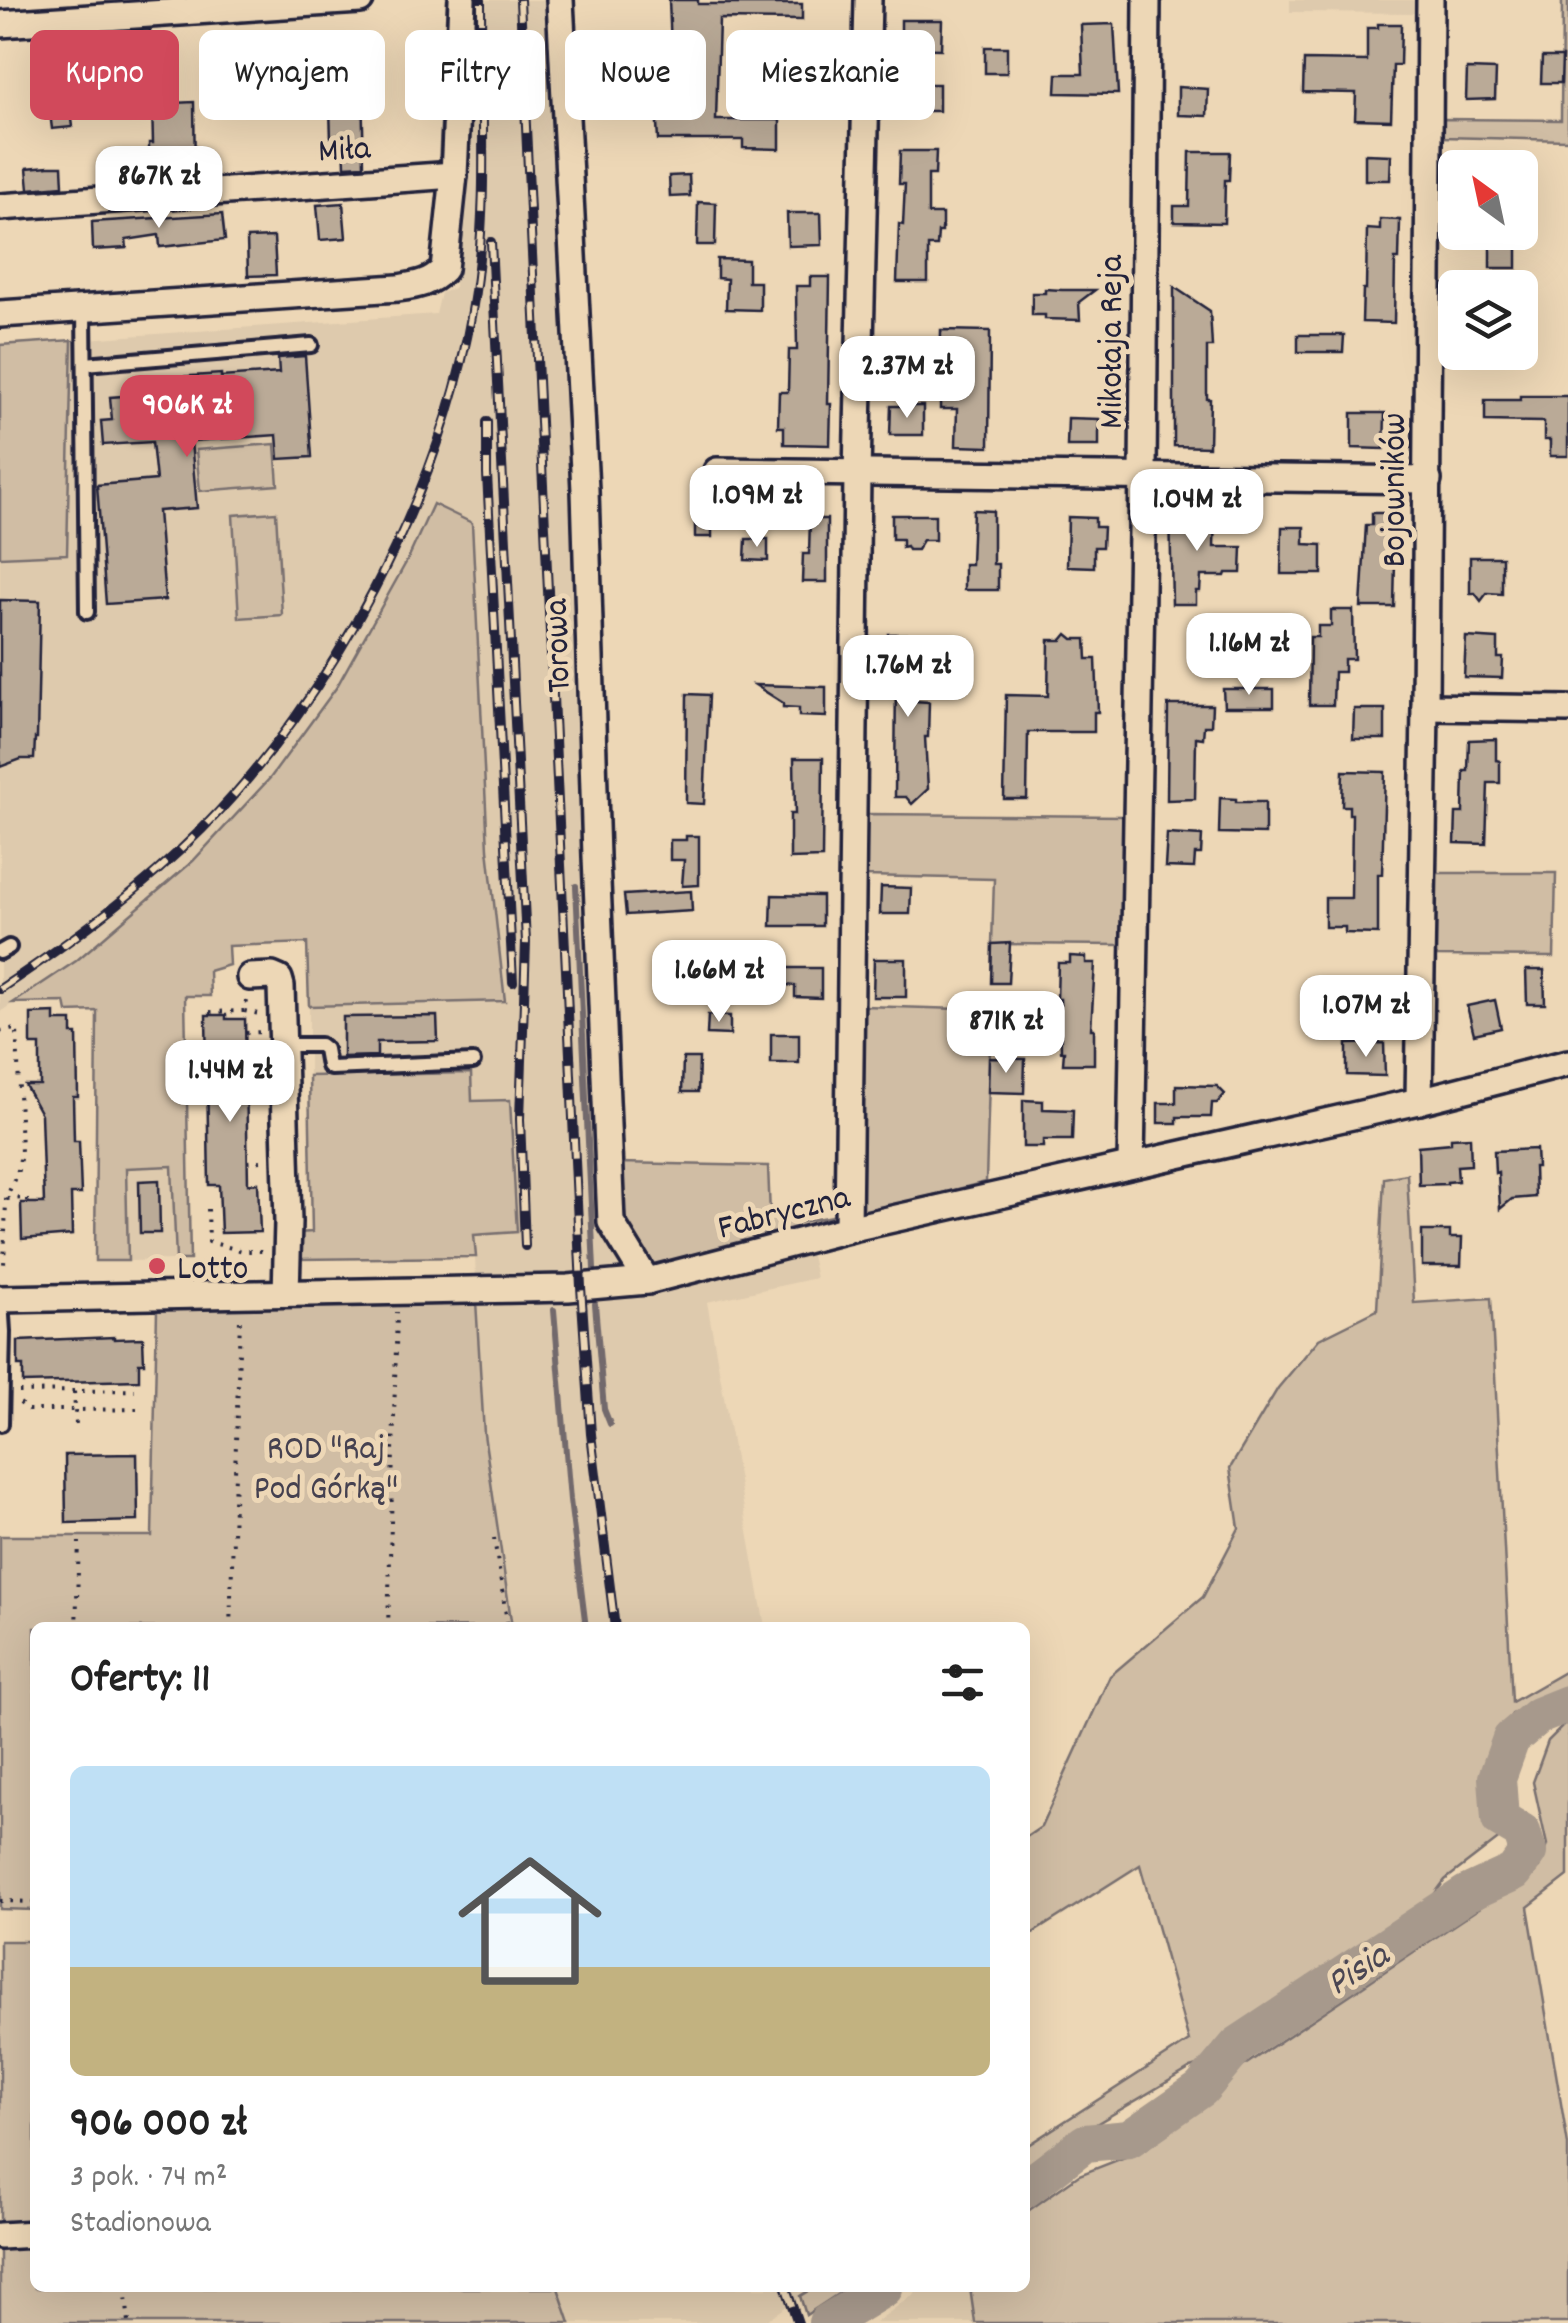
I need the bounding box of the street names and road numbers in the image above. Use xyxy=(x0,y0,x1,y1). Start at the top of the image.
street label: Miła xyxy=(317,125,373,179)
street label: Mikołaja Reja xyxy=(1089,255,1139,429)
street label: Bojowników xyxy=(1372,413,1422,567)
street label: Torowa xyxy=(533,597,587,694)
street label: Fabryczna xyxy=(713,1174,856,1255)

